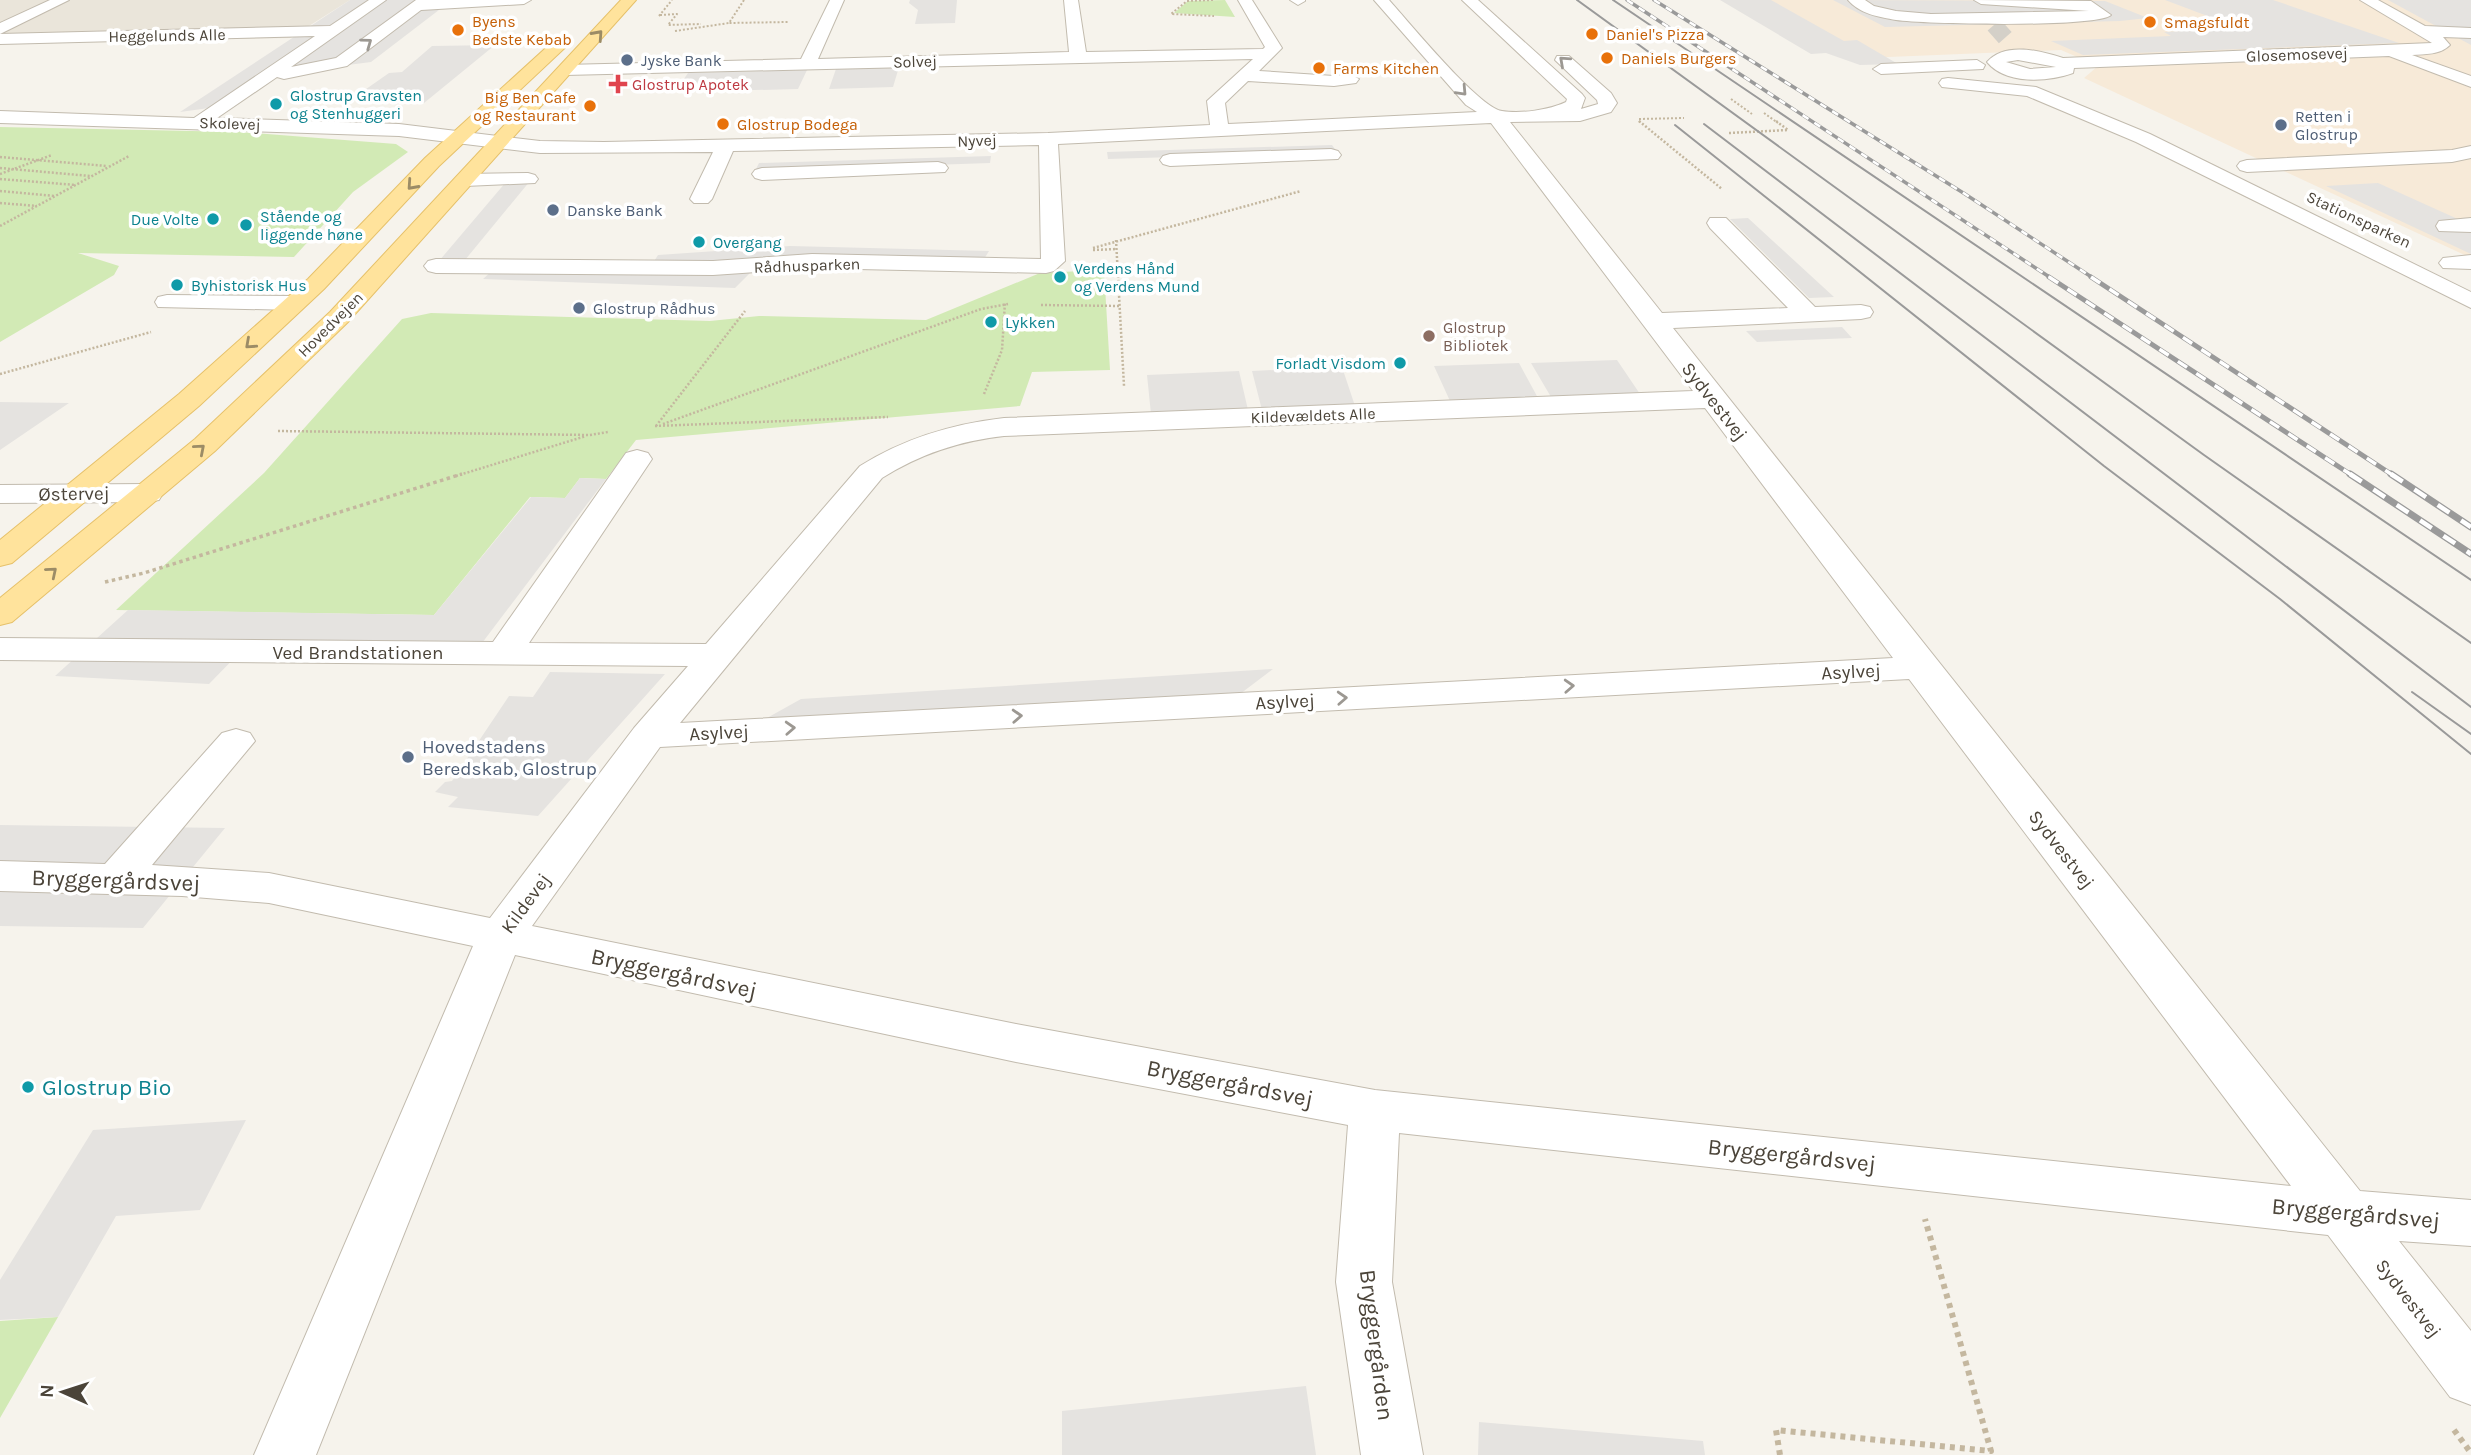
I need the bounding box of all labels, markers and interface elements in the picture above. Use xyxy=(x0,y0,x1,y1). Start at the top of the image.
place label: Byens Bedste Kebab xyxy=(472,12,572,49)
place label: Smagsfuldt xyxy=(2164,13,2250,32)
marker: Smagsfuldt xyxy=(2142,14,2158,30)
marker: Byens Bedste Kebab xyxy=(450,22,466,38)
street label: Heggelunds Alle xyxy=(108,25,226,46)
place label: Daniel's Pizza xyxy=(1606,25,1704,44)
marker: Daniel's Pizza xyxy=(1584,26,1600,42)
one-way arrow xyxy=(590,30,602,43)
one-way arrow xyxy=(359,39,372,51)
street label: Glosemosevej xyxy=(2246,43,2348,66)
place label: Daniels Burgers xyxy=(1621,49,1736,68)
marker: Daniels Burgers xyxy=(1599,50,1615,66)
place label: Jyske Bank xyxy=(641,51,722,70)
street label: Solvej xyxy=(893,51,937,72)
marker: Jyske Bank xyxy=(619,52,635,68)
one-way arrow xyxy=(1560,56,1573,69)
place label: Farms Kitchen xyxy=(1333,59,1439,78)
marker: Farms Kitchen xyxy=(1311,60,1327,76)
place label: Glostrup Apotek xyxy=(632,75,749,94)
marker: Glostrup Apotek xyxy=(610,76,626,92)
one-way arrow xyxy=(1453,83,1466,96)
place label: Glostrup Gravsten og Stenhuggeri xyxy=(290,86,422,123)
place label: Big Ben Cafe og Restaurant xyxy=(473,88,576,125)
marker: Glostrup Gravsten og Stenhuggeri xyxy=(268,96,284,112)
marker: Big Ben Cafe og Restaurant xyxy=(582,98,598,114)
place label: Retten i Glostrup xyxy=(2295,107,2358,144)
street label: Skolevej xyxy=(199,113,261,134)
place label: Glostrup Bodega xyxy=(737,115,858,134)
marker: Glostrup Bodega xyxy=(715,116,731,132)
marker: Retten i Glostrup xyxy=(2273,117,2289,133)
street label: Nyvej xyxy=(957,130,997,151)
one-way arrow xyxy=(407,176,420,189)
street label: Stationsparken xyxy=(2304,187,2414,252)
place label: Danske Bank xyxy=(567,201,663,220)
marker: Danske Bank xyxy=(545,202,561,218)
place label: Stående og liggende høne xyxy=(260,207,363,244)
place label: Due Volte xyxy=(131,210,199,229)
marker: Due Volte xyxy=(205,211,221,227)
marker: Stående og liggende høne xyxy=(238,217,254,233)
place label: Overgang xyxy=(713,233,782,252)
marker: Overgang xyxy=(691,234,707,250)
street label: Rådhusparken xyxy=(753,254,861,277)
place label: Verdens Hånd og Verdens Mund xyxy=(1074,259,1200,296)
marker: Verdens Hånd og Verdens Mund xyxy=(1052,269,1068,285)
place label: Byhistorisk Hus xyxy=(191,276,307,295)
marker: Byhistorisk Hus xyxy=(169,277,185,293)
street label: Hovedvejen xyxy=(294,288,367,361)
place label: Glostrup Rådhus xyxy=(593,299,715,318)
marker: Glostrup Rådhus xyxy=(571,300,587,316)
place label: Lykken xyxy=(1005,313,1055,332)
marker: Lykken xyxy=(983,314,999,330)
place label: Glostrup Bibliotek xyxy=(1443,318,1508,355)
marker: Glostrup Bibliotek xyxy=(1421,328,1437,344)
one-way arrow xyxy=(245,336,258,348)
place label: Forladt Visdom xyxy=(1276,354,1386,373)
marker: Forladt Visdom xyxy=(1392,355,1408,371)
street label: Sydvestvej xyxy=(1677,358,1752,445)
street label: Kildevældets Alle xyxy=(1250,404,1376,427)
one-way arrow xyxy=(192,445,205,457)
street label: Østervej xyxy=(38,482,110,506)
one-way arrow xyxy=(44,568,57,580)
street label: Ved Brandstationen xyxy=(273,642,443,664)
street label: Asylvej xyxy=(1821,659,1882,685)
one-way arrow xyxy=(1564,679,1575,694)
street label: Asylvej xyxy=(1255,689,1316,715)
one-way arrow xyxy=(1337,691,1348,706)
one-way arrow xyxy=(1012,709,1023,724)
street label: Asylvej xyxy=(689,720,750,746)
one-way arrow xyxy=(785,721,796,736)
place label: Hovedstadens Beredskab, Glostrup xyxy=(422,736,597,780)
marker: Hovedstadens Beredskab, Glostrup xyxy=(400,749,416,765)
street label: Sydvestvej xyxy=(2024,806,2099,893)
street label: Bryggergårdsvej xyxy=(31,864,201,897)
street label: Kildevej xyxy=(497,869,555,938)
street label: Bryggergårdsvej xyxy=(588,943,759,1004)
street label: Bryggergårdsvej xyxy=(1144,1054,1315,1113)
place label: Glostrup Bio xyxy=(42,1074,171,1101)
marker: Glostrup Bio xyxy=(20,1079,36,1095)
street label: Bryggergårdsvej xyxy=(1706,1133,1877,1178)
street label: Bryggergårdsvej xyxy=(2271,1193,2441,1234)
street label: Sydvestvej xyxy=(2371,1255,2446,1342)
street label: Bryggergården xyxy=(1354,1268,1399,1422)
north arrow xyxy=(28,1357,98,1427)
text: N xyxy=(36,1384,58,1399)

